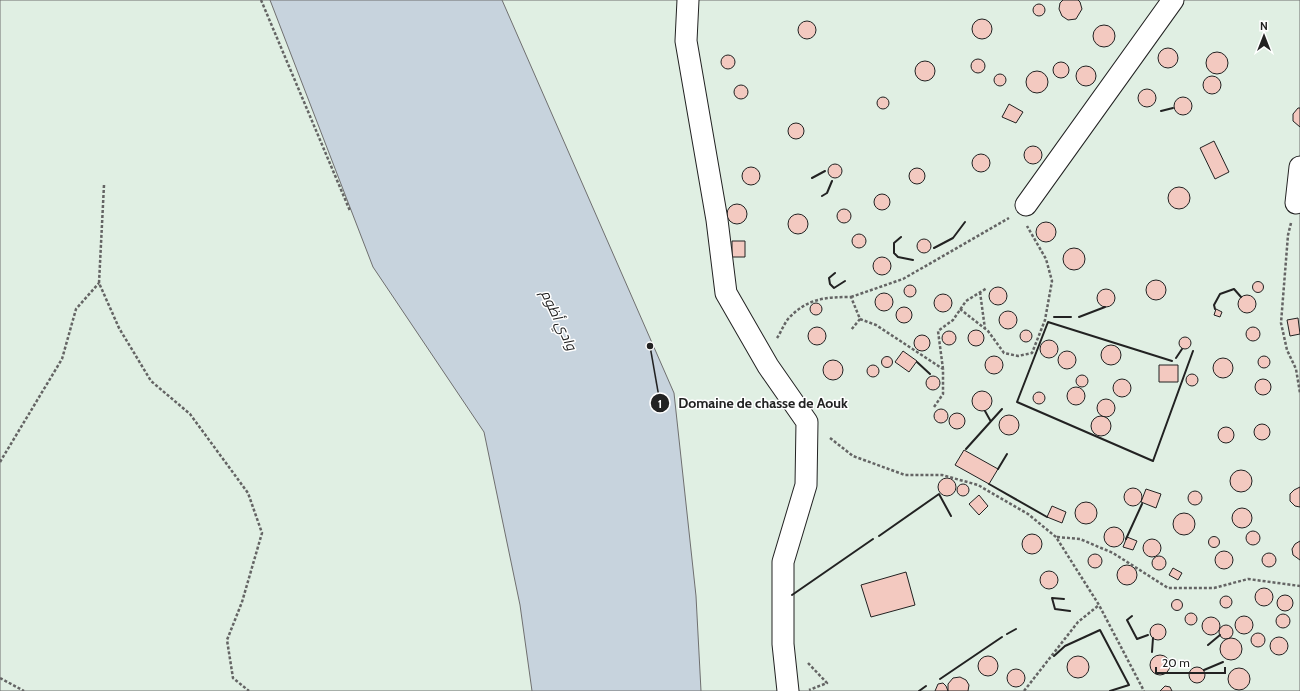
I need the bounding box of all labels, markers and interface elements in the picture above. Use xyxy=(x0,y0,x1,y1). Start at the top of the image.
north arrow xyxy=(1244,16,1284,56)
text: N xyxy=(1260,19,1268,33)
water label: وادي أظوم xyxy=(534,286,581,356)
callout: Domaine de chasse de Aouk xyxy=(650,390,856,416)
text: Domaine de chasse de Aouk xyxy=(678,394,848,412)
text: 1 xyxy=(658,396,662,411)
scale bar xyxy=(1156,649,1225,675)
text: 20 m xyxy=(1162,655,1190,670)

